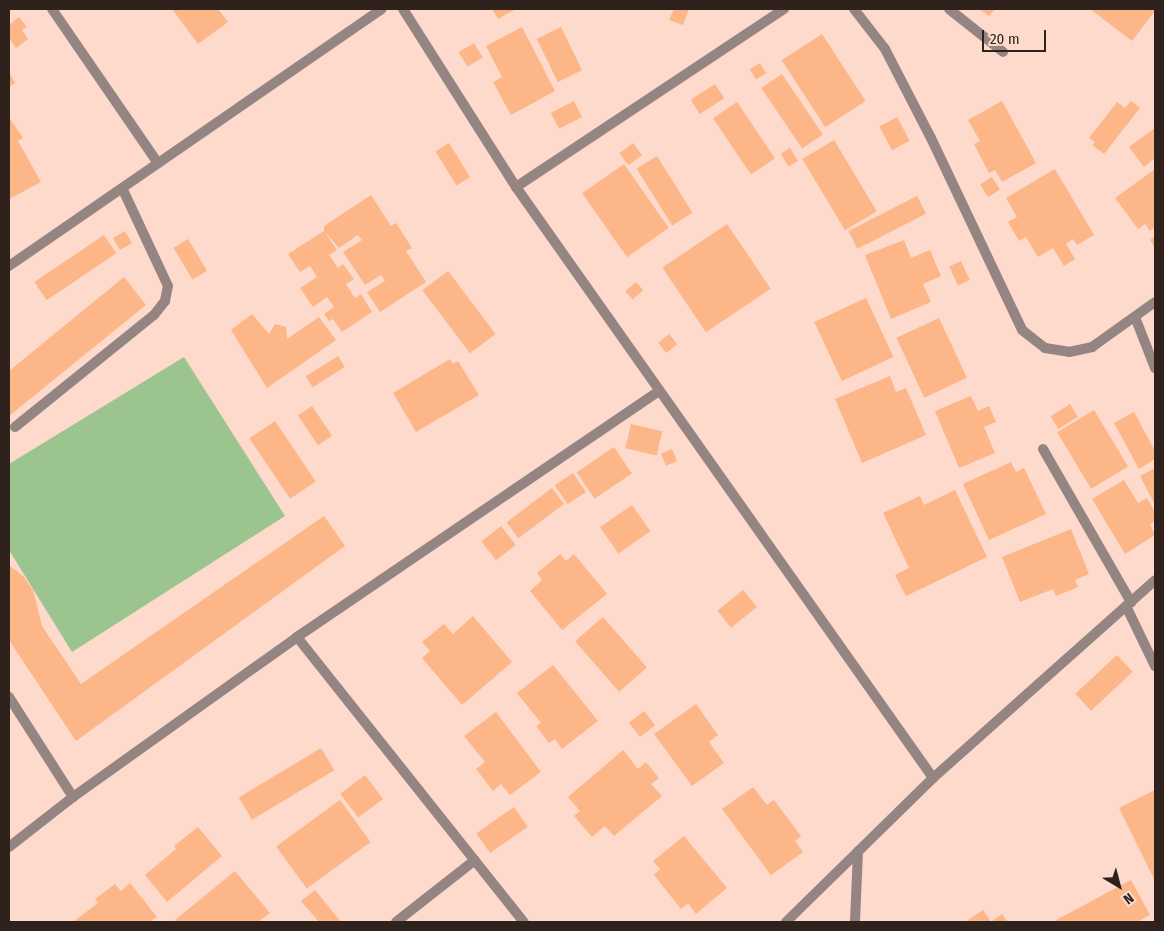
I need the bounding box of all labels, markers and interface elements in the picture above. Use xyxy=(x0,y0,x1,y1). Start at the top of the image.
scale bar xyxy=(984,20,1048,52)
text: 20 m xyxy=(990,30,1020,48)
north arrow xyxy=(1094,861,1144,911)
text: N xyxy=(1120,889,1137,908)

